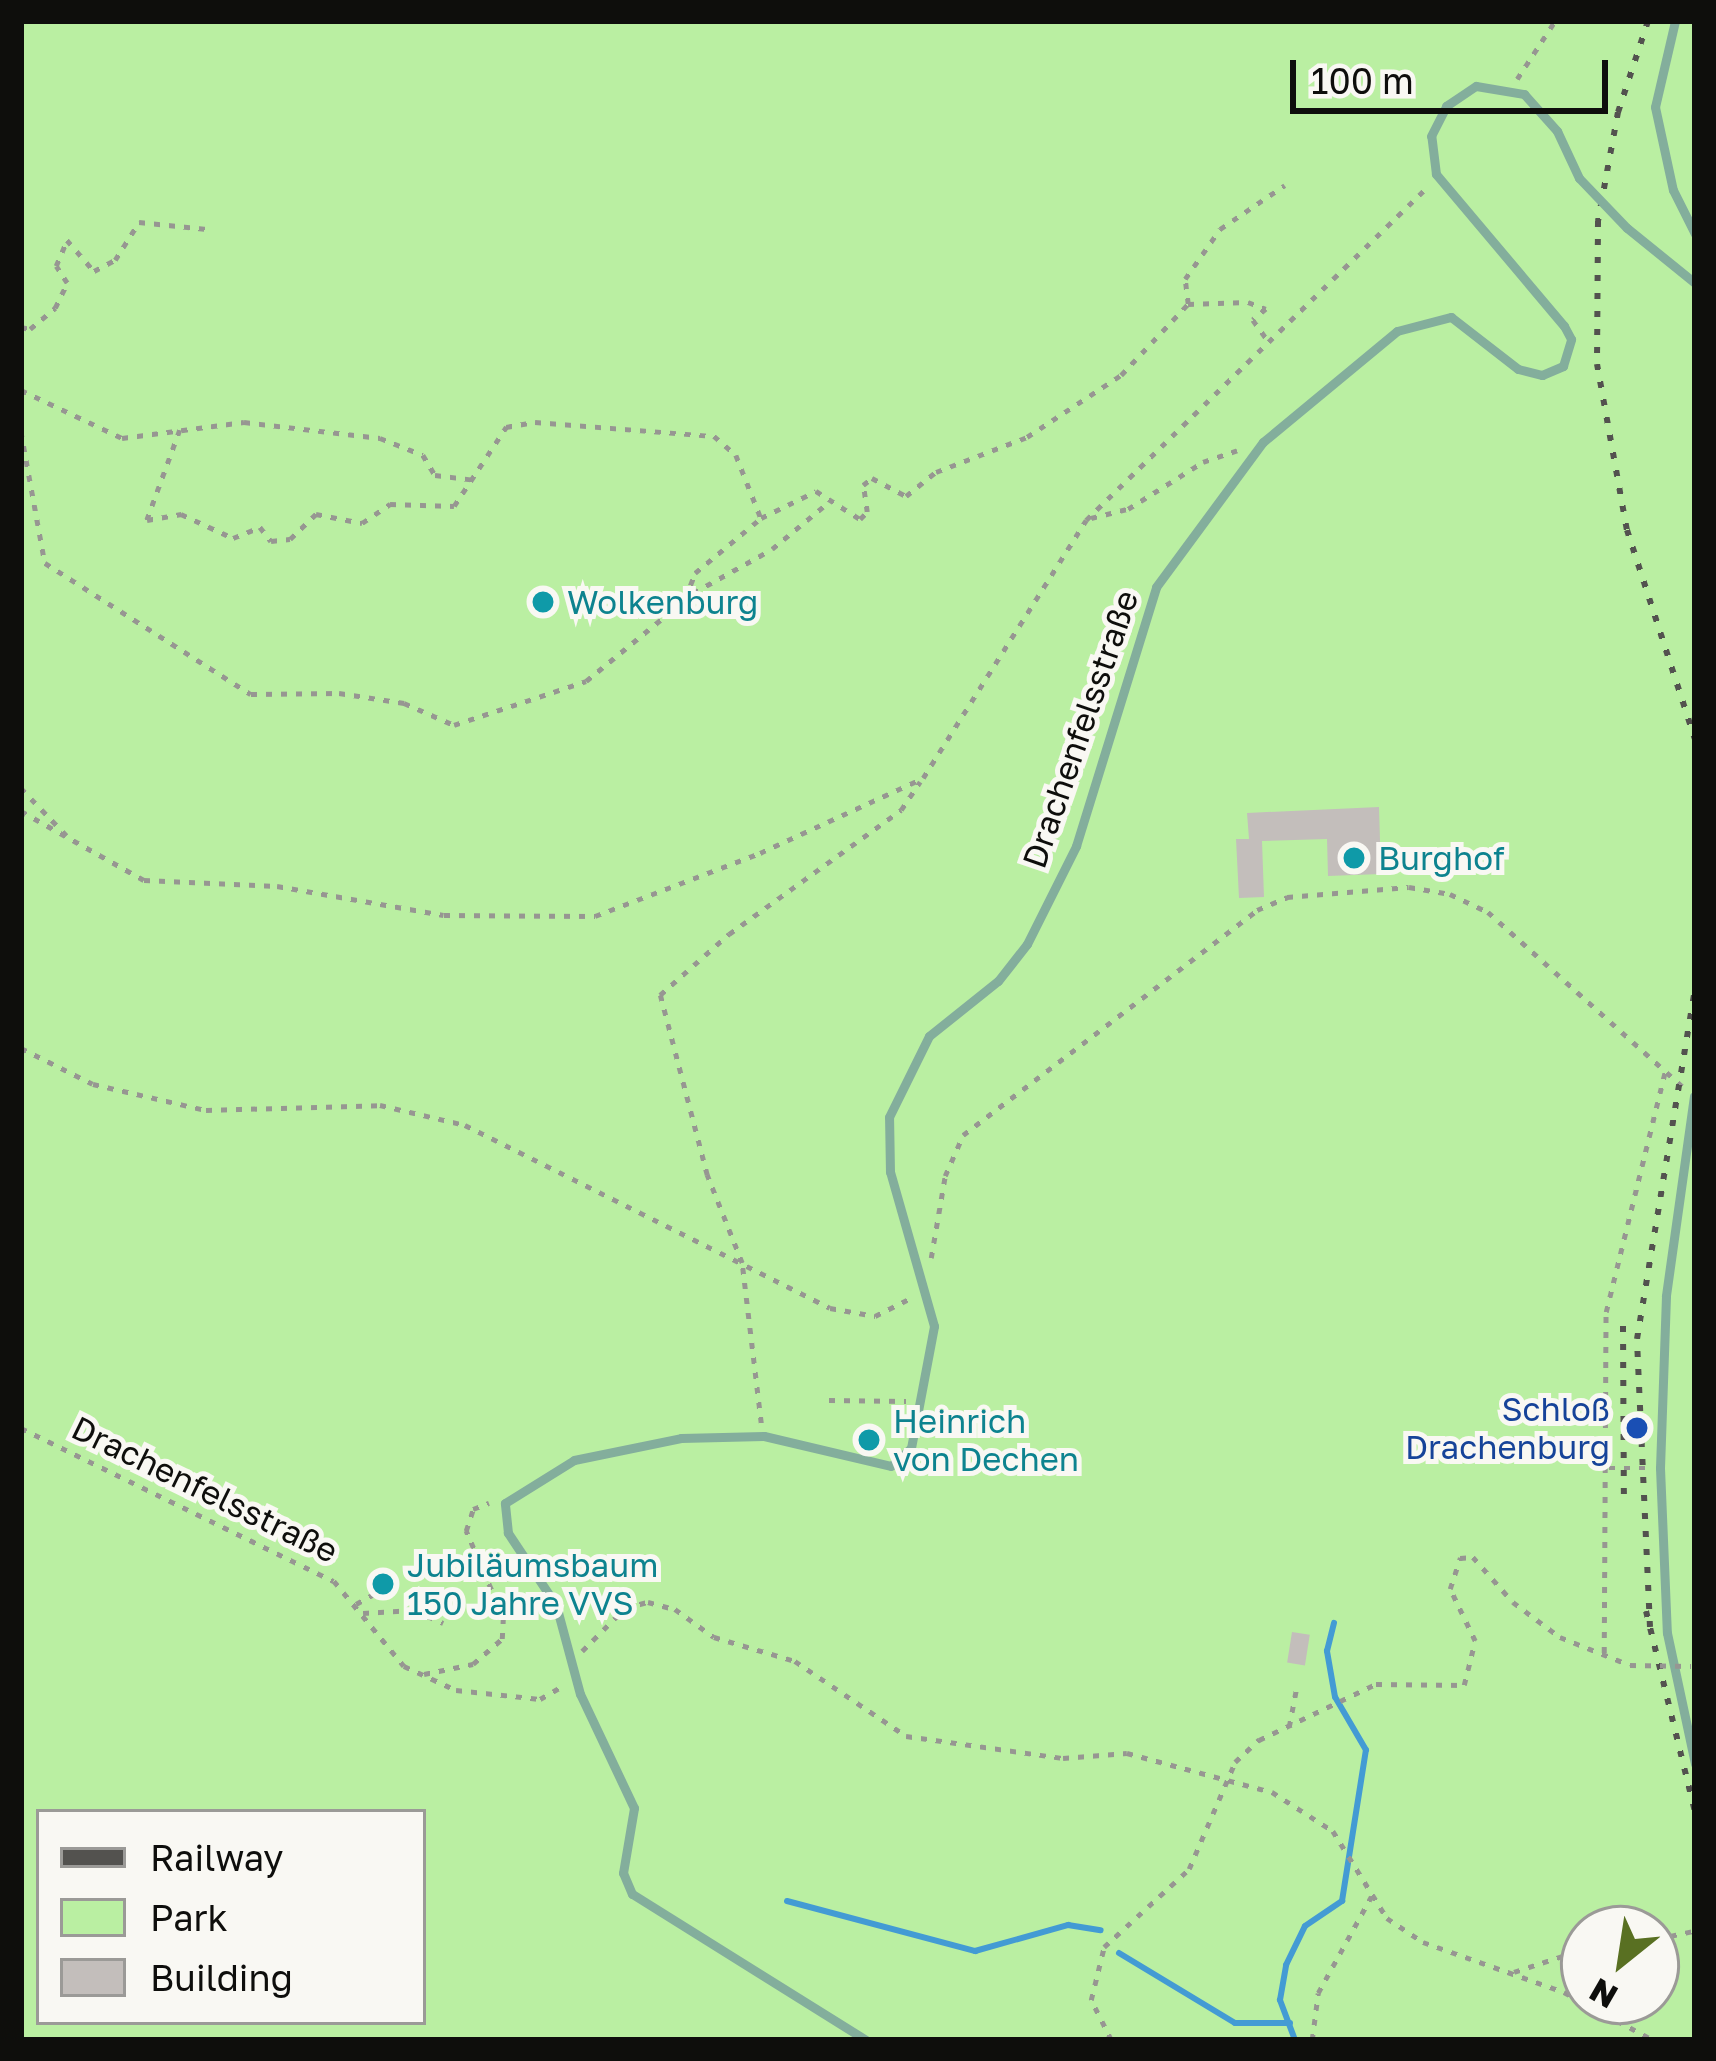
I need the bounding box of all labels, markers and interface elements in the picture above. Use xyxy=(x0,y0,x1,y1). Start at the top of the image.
scale bar xyxy=(1296,36,1614,110)
text: 100 m xyxy=(1311,59,1414,102)
place label: Wolkenburg xyxy=(567,582,758,622)
street label: Drachenfelsstraße xyxy=(1014,585,1146,873)
marker: Wolkenburg xyxy=(530,589,556,615)
place label: Burghof xyxy=(1378,838,1505,878)
marker: Burghof xyxy=(1341,845,1367,871)
place label: Schloß Drachenburg xyxy=(1405,1389,1610,1467)
place label: Heinrich von Dechen xyxy=(893,1401,1079,1479)
street label: Drachenfelsstraße xyxy=(66,1407,344,1571)
marker: Schloß Drachenburg xyxy=(1621,1412,1653,1444)
marker: Heinrich von Dechen xyxy=(856,1427,882,1453)
place label: Jubiläumsbaum 150 Jahre VVS xyxy=(407,1545,658,1623)
marker: Jubiläumsbaum 150 Jahre VVS xyxy=(370,1571,396,1597)
legend xyxy=(36,1809,426,2025)
text: Railway xyxy=(150,1836,284,1879)
text: Park xyxy=(150,1896,228,1939)
north arrow xyxy=(1560,1905,1680,2025)
text: Building xyxy=(150,1956,293,1999)
text: N xyxy=(1583,1971,1624,2017)

